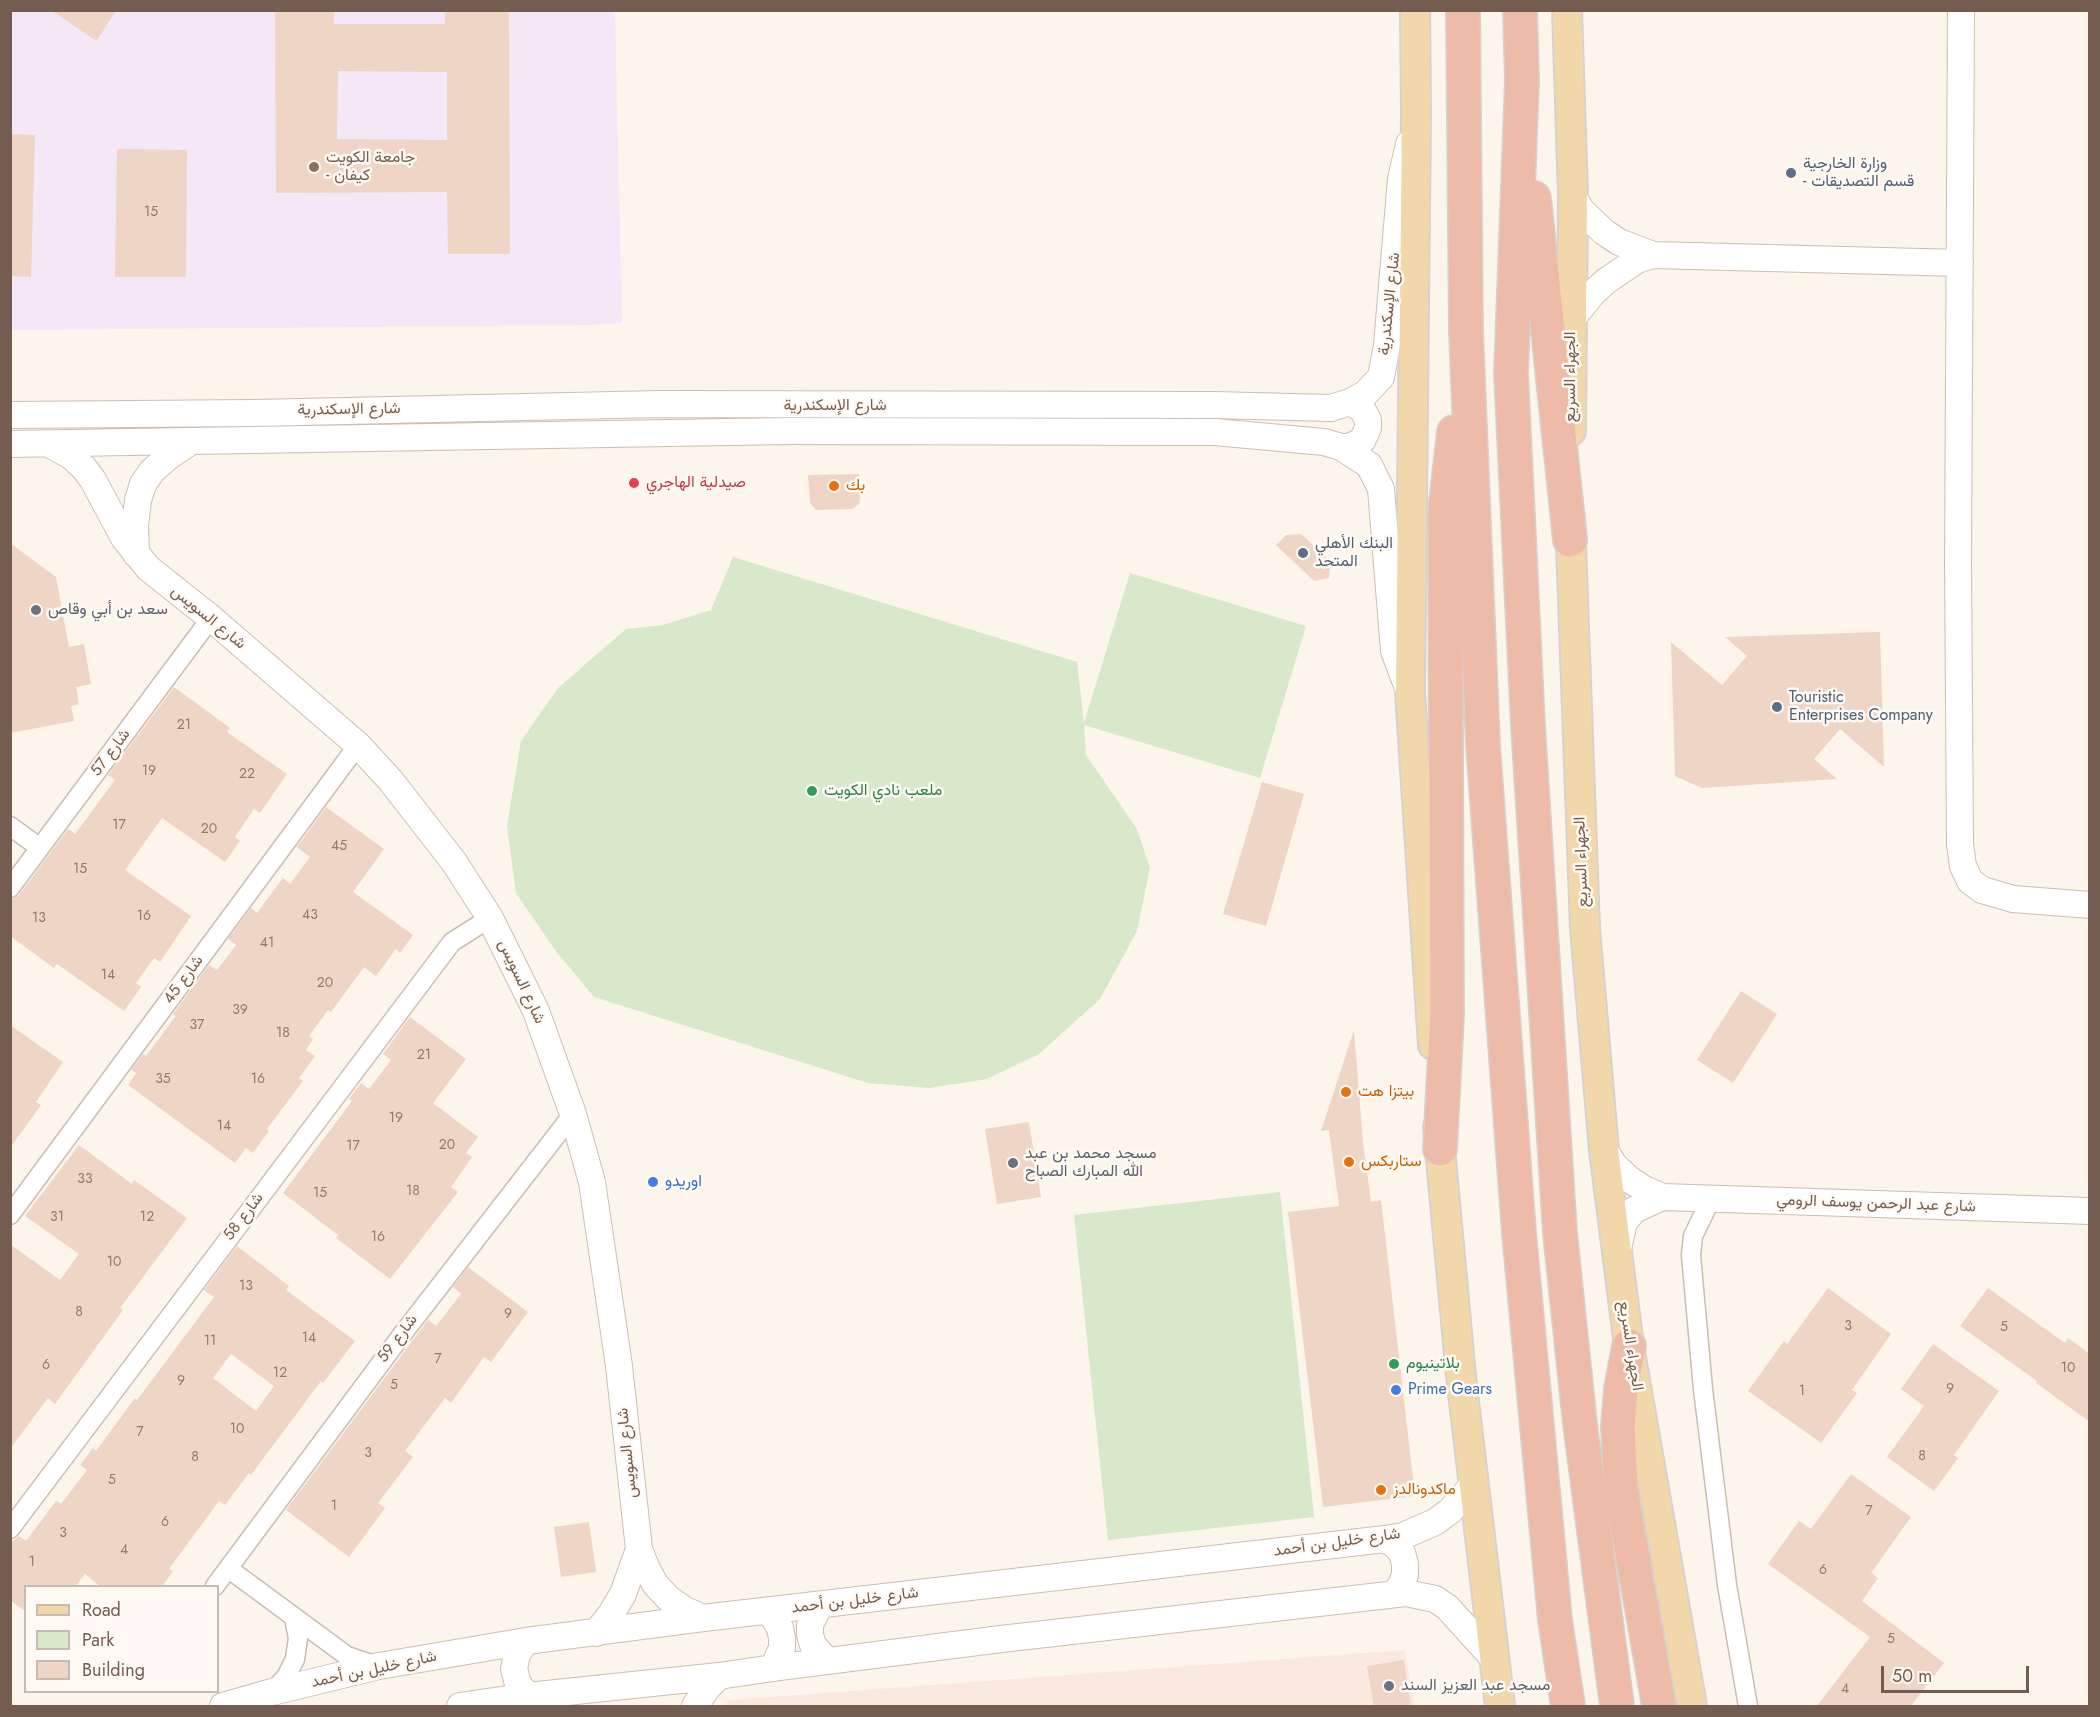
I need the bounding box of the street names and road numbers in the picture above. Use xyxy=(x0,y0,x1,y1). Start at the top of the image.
street label: شارع الإسكندرية xyxy=(1375,252,1405,356)
street label: الجهراء السريع xyxy=(1561,332,1581,422)
street label: شارع الإسكندرية xyxy=(783,396,887,416)
street label: شارع الإسكندرية xyxy=(297,400,401,420)
street label: شارع السويس xyxy=(167,582,249,654)
street label: شارع 57 xyxy=(87,725,135,781)
street label: الجهراء السريع xyxy=(1571,816,1593,908)
street label: شارع السويس xyxy=(493,937,549,1027)
street label: شارع 45 xyxy=(160,952,208,1008)
street label: شارع 58 xyxy=(220,1189,268,1245)
street label: شارع عبد الرحمن يوسف الرومي xyxy=(1776,1191,1976,1217)
street label: الجهراء السريع xyxy=(1613,1300,1647,1392)
street label: شارع 59 xyxy=(374,1311,422,1367)
street label: شارع السويس xyxy=(614,1407,642,1499)
street label: شارع خليل بن أحمد xyxy=(1272,1525,1402,1561)
street label: شارع خليل بن أحمد xyxy=(790,1584,920,1618)
street label: شارع خليل بن أحمد xyxy=(309,1647,439,1693)

